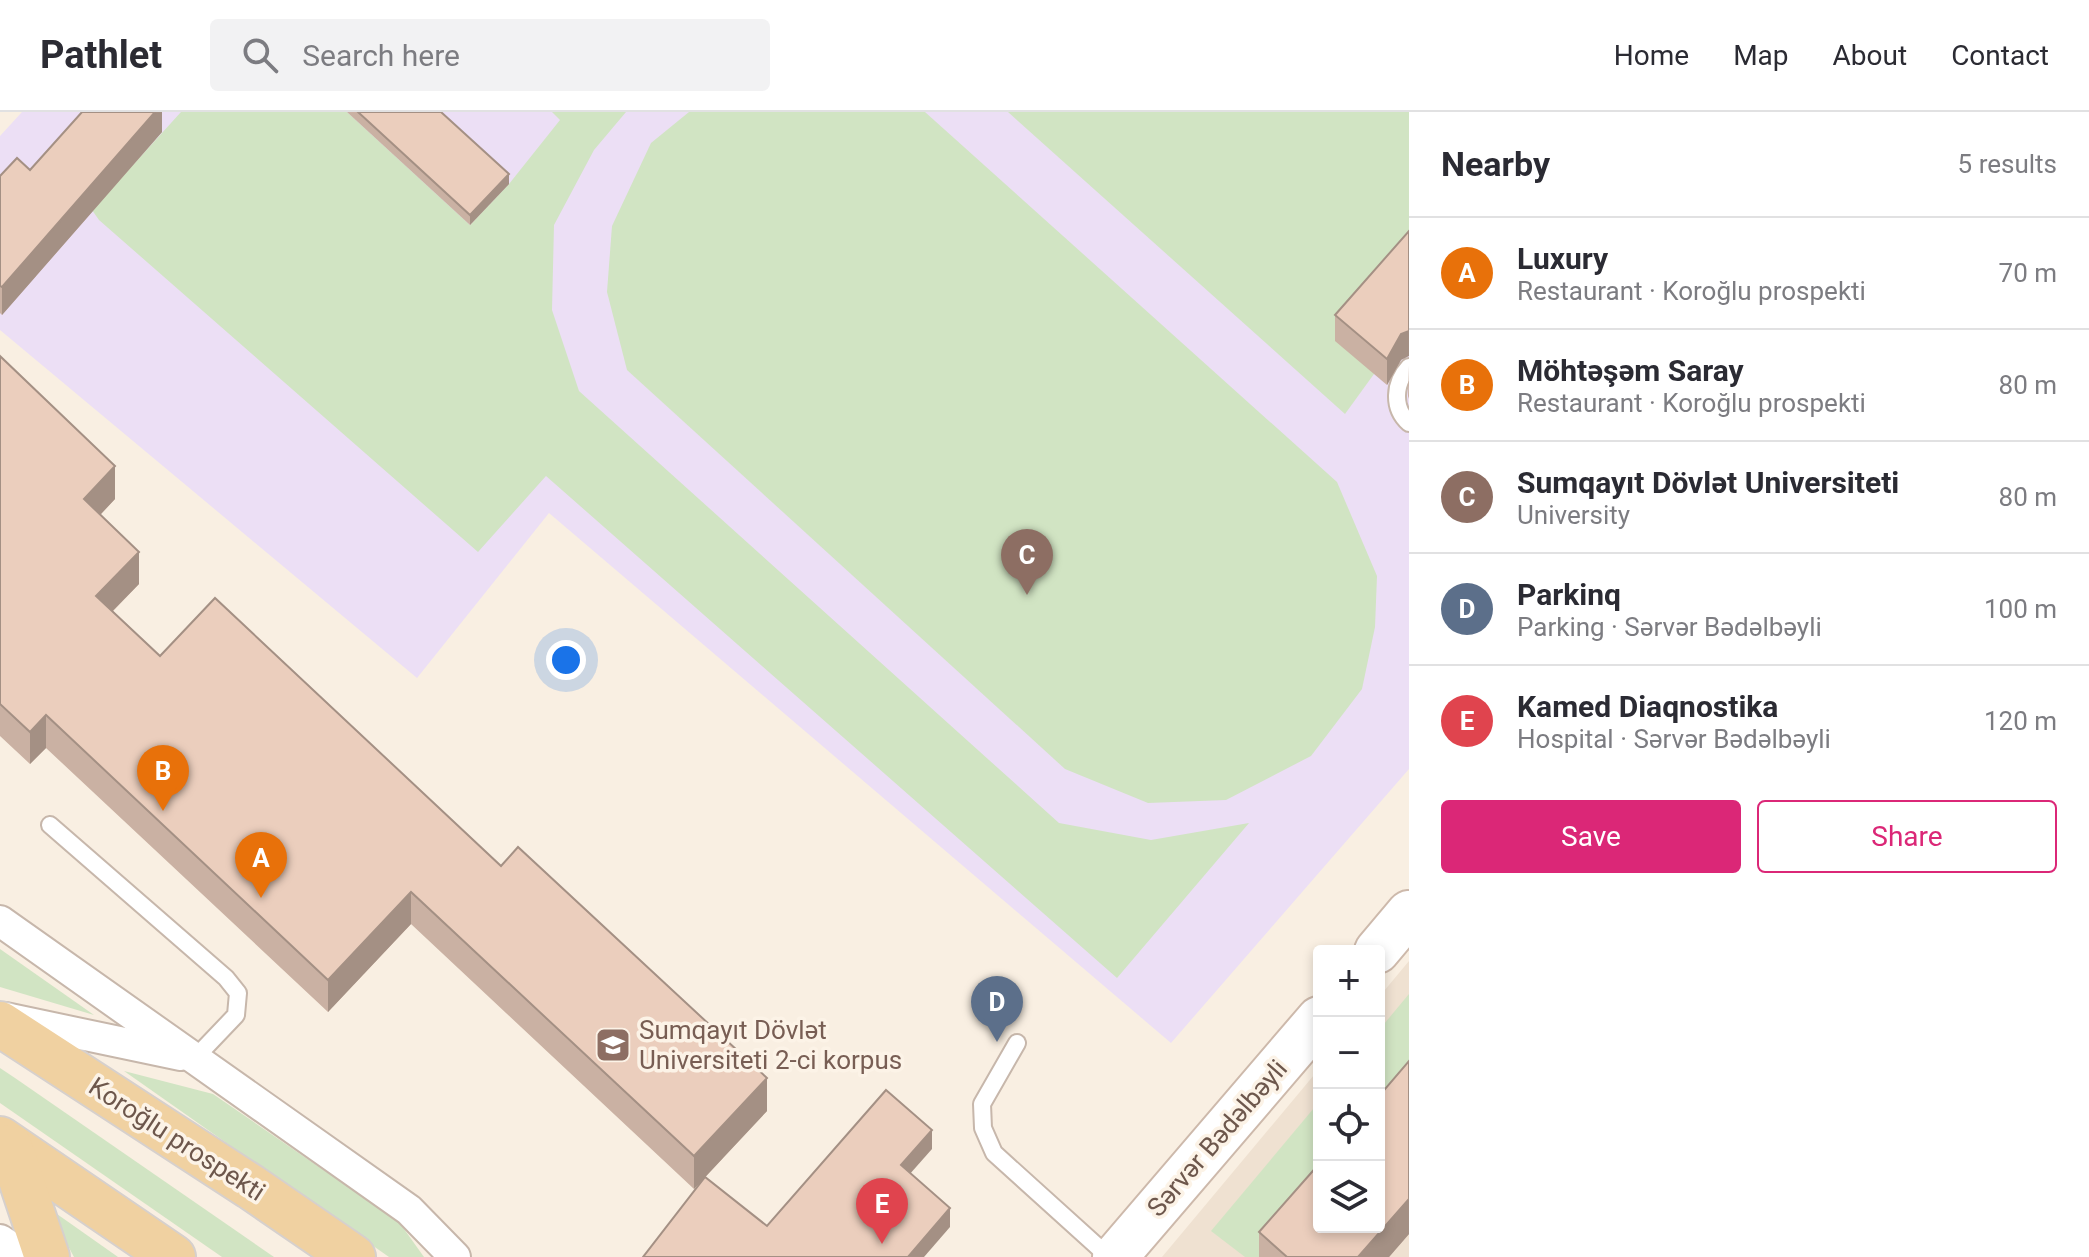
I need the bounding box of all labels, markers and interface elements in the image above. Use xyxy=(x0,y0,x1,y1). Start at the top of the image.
search box xyxy=(210,19,770,91)
text: Pathlet xyxy=(40,33,162,77)
icon: search xyxy=(238,33,282,77)
text: Search here xyxy=(302,38,460,73)
text: Home xyxy=(1614,39,1689,72)
text: Map xyxy=(1733,39,1789,72)
text: About xyxy=(1833,39,1907,72)
text: Contact xyxy=(1951,39,2049,72)
text: Nearby xyxy=(1441,144,1550,184)
text: 5 results xyxy=(1958,149,2057,179)
text: Luxury xyxy=(1517,241,1608,276)
text: A xyxy=(1458,258,1476,288)
text: 70 m xyxy=(1999,258,2057,288)
text: Restaurant · Koroğlu prospekti xyxy=(1517,276,1866,306)
text: Möhtəşəm Saray xyxy=(1517,353,1744,388)
text: B xyxy=(1459,370,1475,400)
text: 80 m xyxy=(1999,370,2057,400)
text: Restaurant · Koroğlu prospekti xyxy=(1517,388,1866,418)
text: Sumqayıt Dövlət Universiteti xyxy=(1517,465,1899,500)
text: C xyxy=(1458,482,1476,512)
text: 80 m xyxy=(1999,482,2057,512)
text: University xyxy=(1517,500,1630,530)
pin: C xyxy=(1001,529,1053,595)
text: Parkinq xyxy=(1517,577,1621,612)
text: D xyxy=(1459,594,1475,624)
text: 100 m xyxy=(1984,594,2057,624)
text: Parking · Sərvər Bədəlbəyli xyxy=(1517,612,1822,642)
your location xyxy=(546,640,586,680)
text: Kamed Diaqnostika xyxy=(1517,689,1778,724)
text: E xyxy=(1460,706,1474,736)
text: 120 m xyxy=(1984,706,2057,736)
text: Hospital · Sərvər Bədəlbəyli xyxy=(1517,724,1831,754)
pin: B xyxy=(137,745,189,811)
button: Save xyxy=(1441,800,1741,873)
button: Share xyxy=(1757,800,2057,873)
pin: A xyxy=(235,832,287,898)
map controls xyxy=(1313,945,1385,1233)
button: + xyxy=(1313,945,1385,1017)
pin: D xyxy=(971,976,1023,1042)
place label: Sumqayıt Dövlət Universiteti 2-ci korpus xyxy=(639,1015,902,1075)
button: − xyxy=(1313,1017,1385,1089)
school or university icon: Sumqayıt Dövlət Universiteti 2-ci korpus xyxy=(594,1026,632,1064)
street label: Sərvər Bədəlbəyli xyxy=(1141,1054,1293,1222)
street label: Koroğlu prospekti xyxy=(83,1071,271,1207)
button: locate xyxy=(1313,1089,1385,1161)
button: layers xyxy=(1313,1161,1385,1233)
pin: E xyxy=(856,1178,908,1244)

